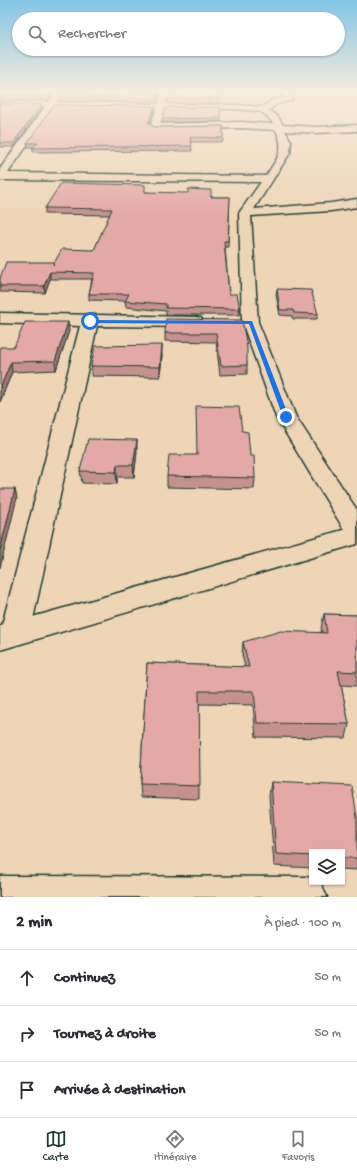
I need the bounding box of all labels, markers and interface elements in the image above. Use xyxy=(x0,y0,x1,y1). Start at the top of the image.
search box xyxy=(12,12,345,56)
icon: search xyxy=(26,23,48,45)
text: Rechercher xyxy=(58,25,126,43)
route start xyxy=(81,312,99,330)
route end xyxy=(277,408,295,426)
map controls xyxy=(309,849,345,885)
button: layers xyxy=(309,849,345,885)
text: 2 min xyxy=(16,913,52,933)
text: À pied · 100 m xyxy=(264,916,341,931)
icon: ahead xyxy=(16,967,38,989)
text: Continuez xyxy=(54,969,115,987)
text: 50 m xyxy=(314,970,341,985)
icon: right xyxy=(16,1023,38,1045)
text: Tournez à droite xyxy=(54,1025,156,1043)
text: 50 m xyxy=(314,1026,341,1041)
icon: arrive xyxy=(16,1079,38,1101)
text: Arrivée à destination xyxy=(54,1081,185,1099)
tab: Carte xyxy=(43,1128,69,1164)
tab: Itinéraire xyxy=(154,1128,196,1164)
tab: Favoris xyxy=(282,1128,314,1164)

